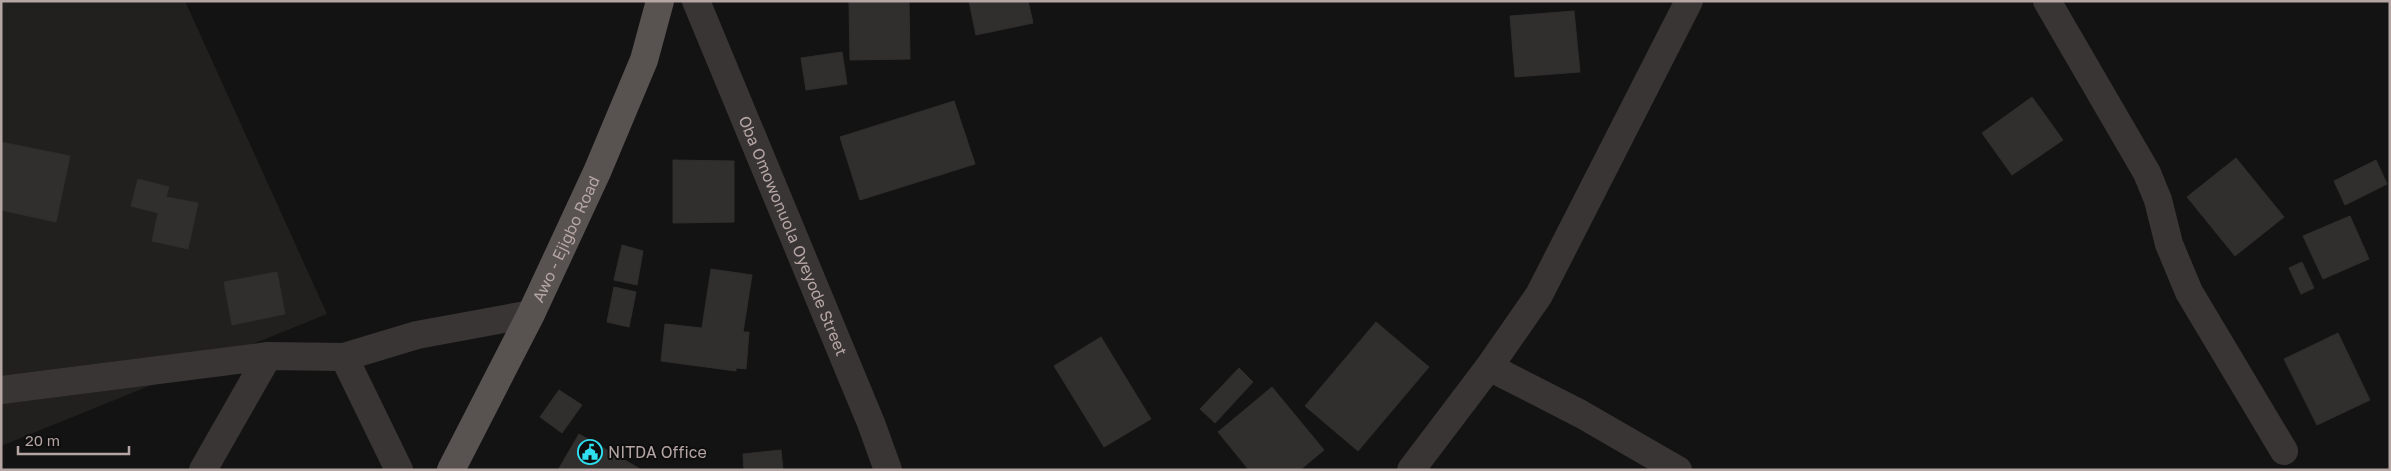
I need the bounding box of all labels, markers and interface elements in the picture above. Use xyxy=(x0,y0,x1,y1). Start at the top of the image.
street label: Oba Omowonuola Oyeyode Street xyxy=(735,113,852,359)
street label: Awo - Ejigbo Road xyxy=(528,173,604,306)
scale bar xyxy=(18,424,129,456)
text: 20 m xyxy=(25,431,60,449)
public building icon: NITDA Office xyxy=(577,439,603,465)
place label: NITDA Office xyxy=(608,442,707,462)

